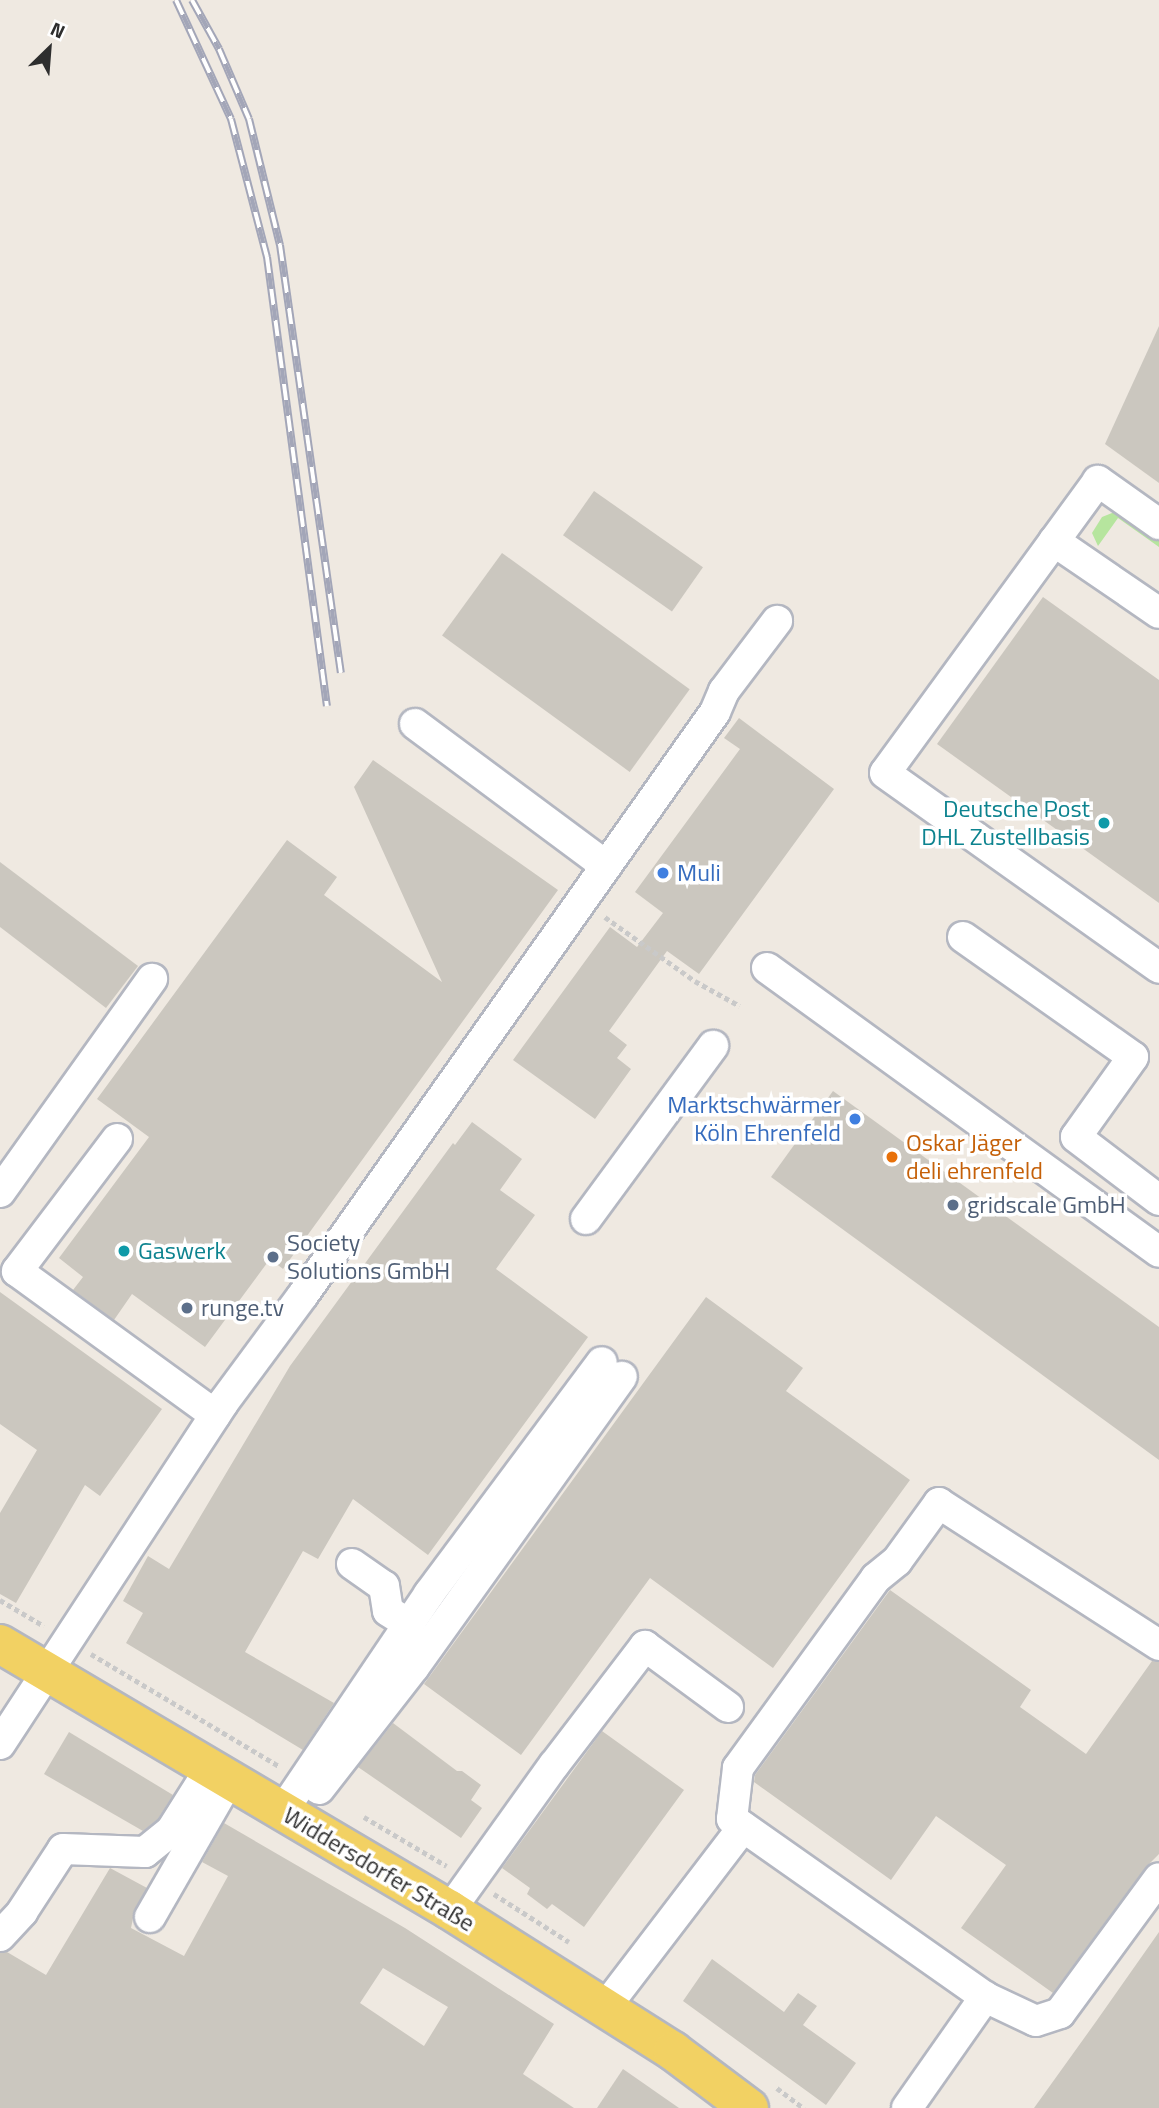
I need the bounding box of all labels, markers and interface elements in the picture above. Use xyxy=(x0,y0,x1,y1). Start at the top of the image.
north arrow xyxy=(14,14,84,84)
text: N xyxy=(46,14,70,45)
place label: Deutsche Post DHL Zustellbasis xyxy=(921,795,1090,851)
marker: Deutsche Post DHL Zustellbasis xyxy=(1096,815,1112,831)
place label: Muli xyxy=(677,859,721,887)
marker: Muli xyxy=(655,865,671,881)
place label: Marktschwärmer Köln Ehrenfeld xyxy=(667,1091,841,1147)
marker: Marktschwärmer Köln Ehrenfeld xyxy=(847,1111,863,1127)
place label: Oskar Jäger deli ehrenfeld xyxy=(906,1129,1043,1185)
marker: Oskar Jäger deli ehrenfeld xyxy=(884,1149,900,1165)
place label: gridscale GmbH xyxy=(967,1191,1126,1219)
marker: gridscale GmbH xyxy=(945,1197,961,1213)
place label: Society Solutions GmbH xyxy=(287,1229,450,1285)
place label: Gaswerk xyxy=(138,1237,226,1265)
marker: Gaswerk xyxy=(116,1243,132,1259)
marker: Society Solutions GmbH xyxy=(265,1249,281,1265)
place label: runge.tv xyxy=(201,1294,284,1322)
marker: runge.tv xyxy=(179,1300,195,1316)
street label: Widdersdorfer Straße xyxy=(278,1801,480,1937)

